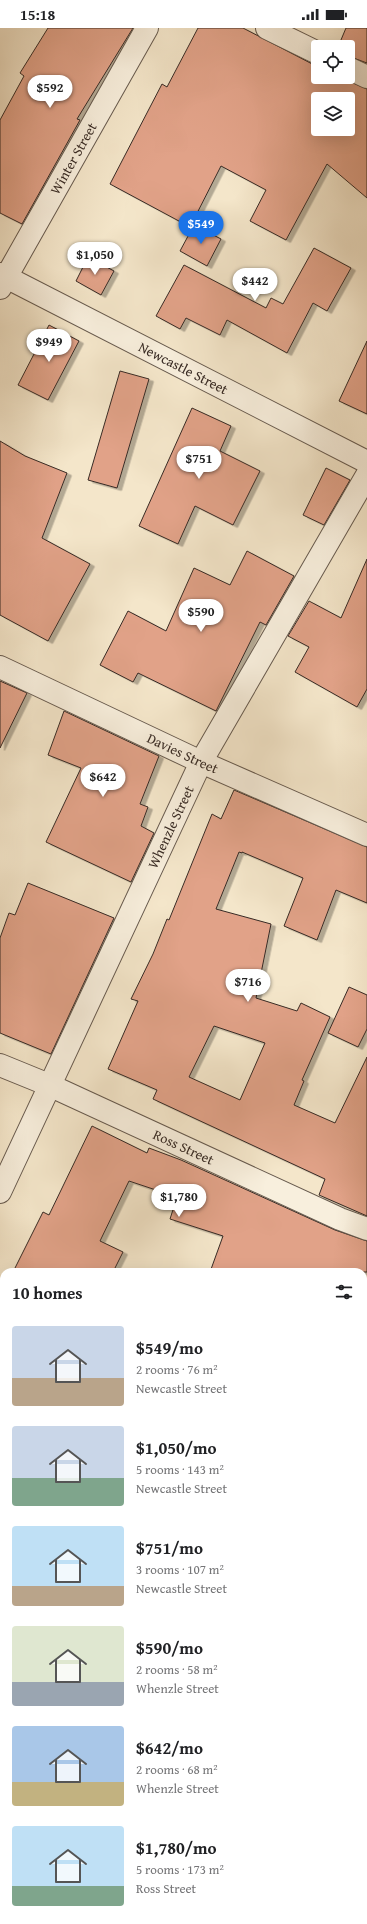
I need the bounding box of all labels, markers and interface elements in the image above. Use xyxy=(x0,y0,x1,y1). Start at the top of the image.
text: 15:18 xyxy=(20,4,55,25)
map controls xyxy=(311,40,355,136)
button: locate xyxy=(311,40,355,84)
pin: $592 xyxy=(26,75,74,109)
text: $592 xyxy=(37,78,63,97)
button: layers xyxy=(311,92,355,136)
street label: Winter Street xyxy=(45,119,102,198)
pin: $549 xyxy=(177,211,225,245)
text: $549 xyxy=(188,214,214,233)
pin: $1,050 xyxy=(62,242,128,276)
text: $1,050 xyxy=(76,245,114,264)
pin: $442 xyxy=(231,268,279,302)
text: $442 xyxy=(242,271,268,290)
pin: $949 xyxy=(25,329,73,363)
text: $949 xyxy=(36,332,62,351)
street label: Newcastle Street xyxy=(135,337,232,399)
pin: $751 xyxy=(175,446,223,480)
text: $751 xyxy=(186,449,212,468)
pin: $590 xyxy=(177,599,225,633)
text: $590 xyxy=(188,602,214,621)
street label: Davies Street xyxy=(144,728,222,778)
pin: $642 xyxy=(79,764,127,798)
text: $642 xyxy=(90,767,116,786)
street label: Whenzle Street xyxy=(143,782,199,872)
pin: $716 xyxy=(224,969,272,1003)
text: $716 xyxy=(235,972,261,991)
street label: Ross Street xyxy=(150,1124,217,1170)
pin: $1,780 xyxy=(146,1184,212,1218)
text: $1,780 xyxy=(160,1187,198,1206)
text: 10 homes xyxy=(12,1280,83,1305)
icon: filters xyxy=(333,1281,355,1303)
text: $549/mo xyxy=(136,1335,203,1360)
icon: home xyxy=(44,1342,92,1390)
text: 2 rooms · 76 m² xyxy=(136,1360,218,1379)
text: Newcastle Street xyxy=(136,1379,227,1398)
text: $1,050/mo xyxy=(136,1435,217,1460)
icon: home xyxy=(44,1442,92,1490)
text: 5 rooms · 143 m² xyxy=(136,1460,224,1479)
text: Newcastle Street xyxy=(136,1479,227,1498)
text: $751/mo xyxy=(136,1535,203,1560)
icon: home xyxy=(44,1542,92,1590)
text: 3 rooms · 107 m² xyxy=(136,1560,224,1579)
text: Newcastle Street xyxy=(136,1579,227,1598)
text: $590/mo xyxy=(136,1635,203,1660)
icon: home xyxy=(44,1642,92,1690)
text: 2 rooms · 58 m² xyxy=(136,1660,218,1679)
text: Whenzle Street xyxy=(136,1679,219,1698)
text: $642/mo xyxy=(136,1735,203,1760)
icon: home xyxy=(44,1742,92,1790)
text: 2 rooms · 68 m² xyxy=(136,1760,218,1779)
text: Whenzle Street xyxy=(136,1779,219,1798)
text: $1,780/mo xyxy=(136,1835,217,1860)
icon: home xyxy=(44,1842,92,1890)
text: 5 rooms · 173 m² xyxy=(136,1860,224,1879)
text: Ross Street xyxy=(136,1879,196,1898)

